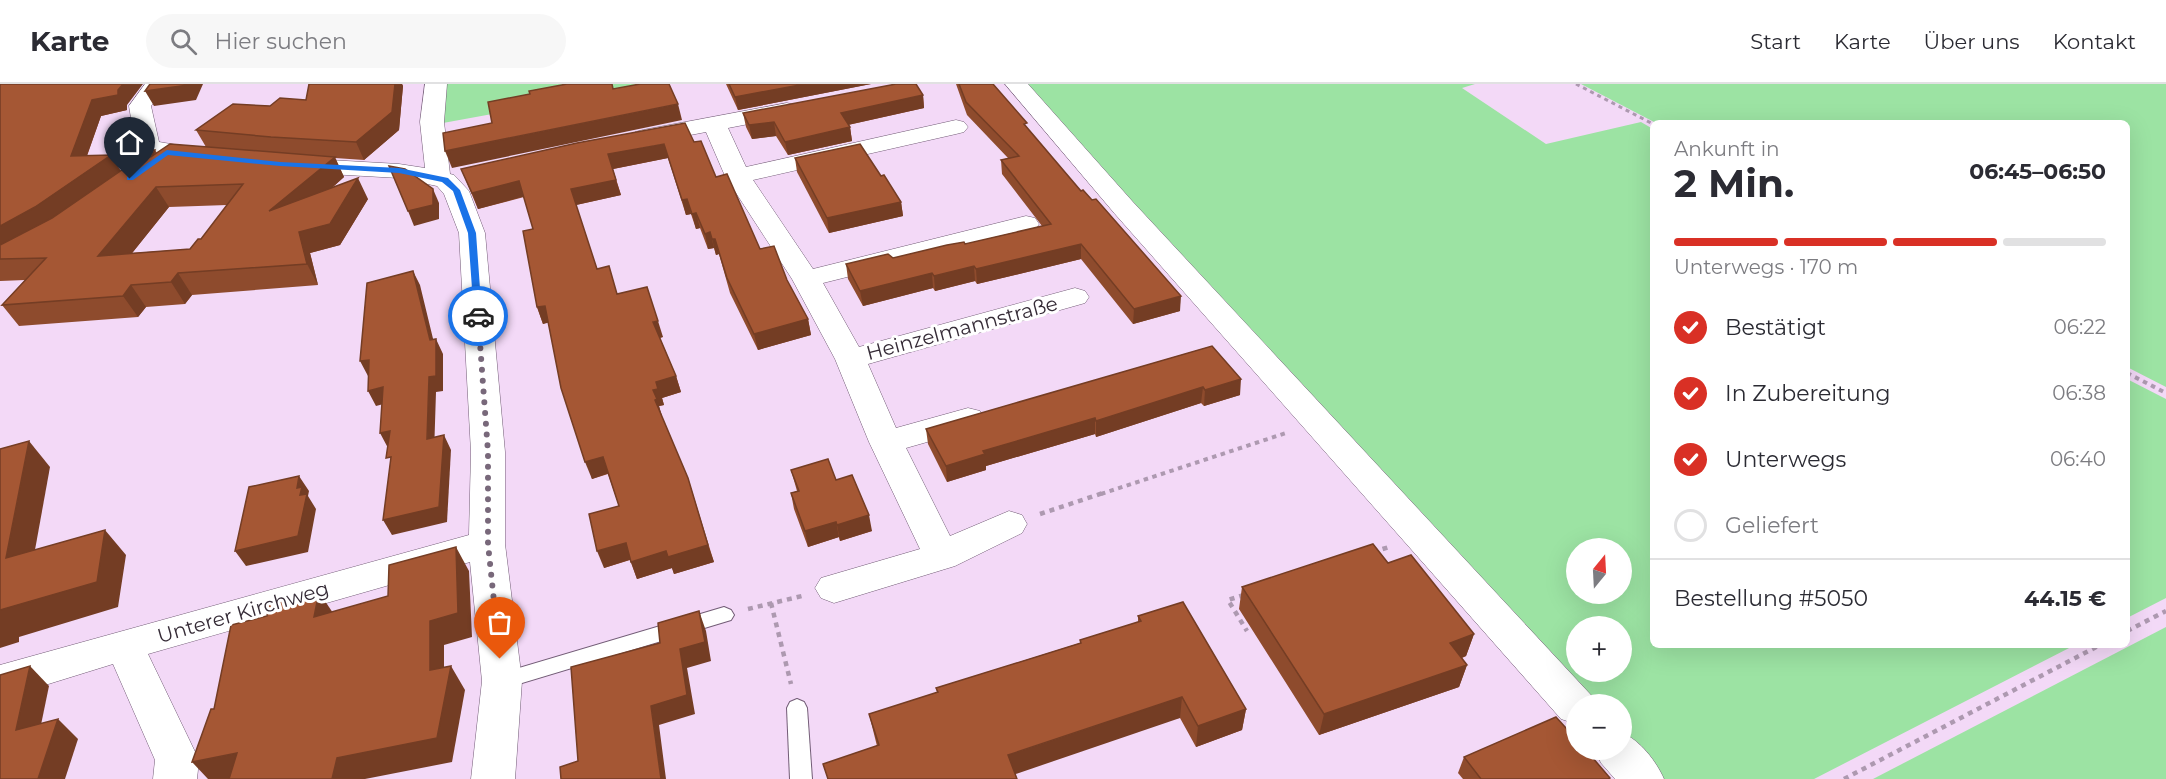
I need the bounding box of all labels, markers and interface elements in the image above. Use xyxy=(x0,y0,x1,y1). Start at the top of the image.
search box xyxy=(146,14,566,68)
text: Karte xyxy=(30,24,110,58)
icon: search xyxy=(167,25,200,58)
text: Hier suchen xyxy=(215,28,347,55)
text: Start xyxy=(1750,29,1801,54)
text: Karte xyxy=(1834,29,1891,54)
text: Über uns xyxy=(1924,29,2020,54)
text: Kontakt xyxy=(2053,29,2136,54)
pin xyxy=(104,117,155,179)
icon: home xyxy=(113,126,146,159)
text: Ankunft in xyxy=(1674,137,1780,161)
text: 06:45–06:50 xyxy=(1969,158,2106,185)
text: 2 Min. xyxy=(1674,159,1794,207)
text: Unterwegs · 170 m xyxy=(1674,255,1858,279)
courier xyxy=(448,286,508,346)
street label: Heinzelmannstraße xyxy=(864,291,1060,365)
icon: car xyxy=(462,300,495,333)
icon: check xyxy=(1674,311,1707,344)
text: Bestätigt xyxy=(1725,314,1826,341)
text: 06:22 xyxy=(2054,315,2106,339)
icon: check xyxy=(1674,377,1707,410)
text: In Zubereitung xyxy=(1725,380,1891,407)
text: 06:38 xyxy=(2052,381,2106,405)
icon: check xyxy=(1674,443,1707,476)
text: Unterwegs xyxy=(1725,446,1846,473)
text: 06:40 xyxy=(2050,447,2106,471)
text: Geliefert xyxy=(1725,512,1819,539)
north arrow xyxy=(1566,538,1632,604)
map controls xyxy=(1566,538,1632,760)
street label: Unterer Kirchweg xyxy=(155,576,331,648)
text: Bestellung #5050 xyxy=(1674,585,1868,612)
text: 44.15 € xyxy=(2024,585,2106,612)
pin xyxy=(474,597,525,659)
icon: bag xyxy=(483,606,516,639)
button: + xyxy=(1566,616,1632,682)
button: − xyxy=(1566,694,1632,760)

